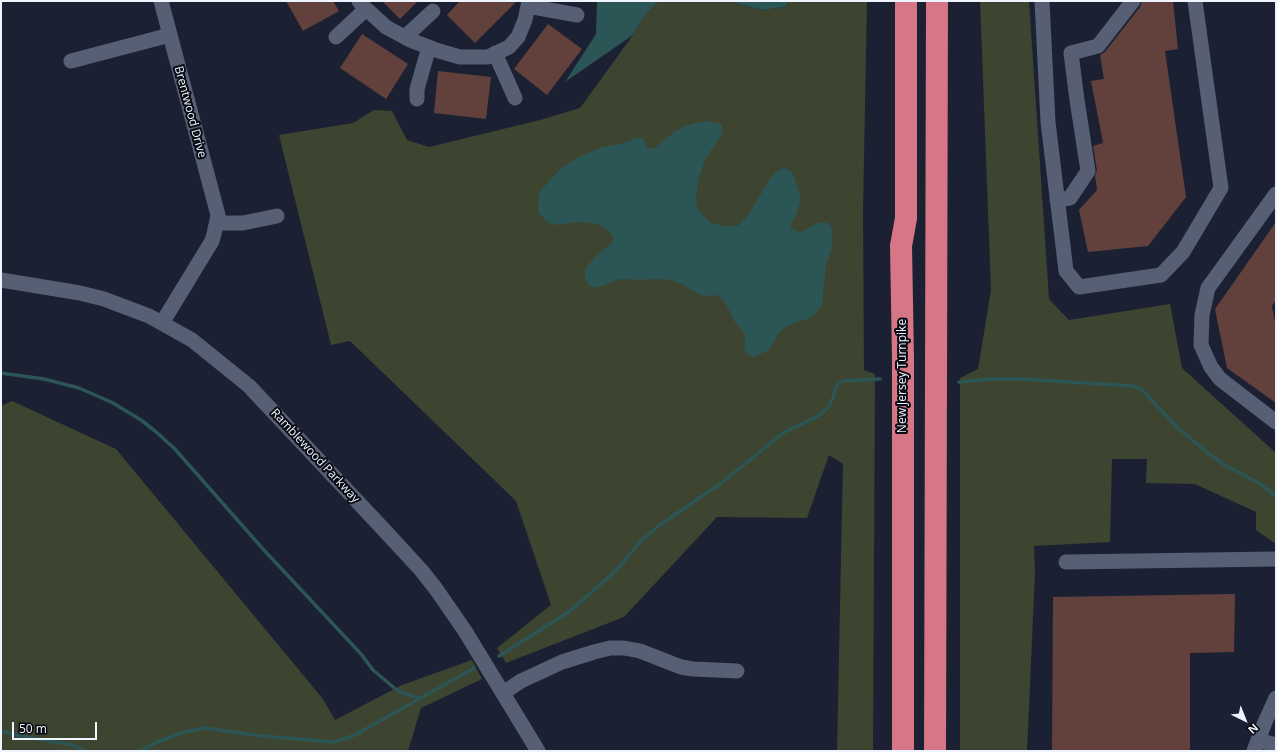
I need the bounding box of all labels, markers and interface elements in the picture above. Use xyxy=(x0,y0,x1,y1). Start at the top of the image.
street label: Brentwood Drive xyxy=(171,64,209,160)
street label: New Jersey Turnpike xyxy=(896,319,910,433)
street label: Ramblewood Parkway xyxy=(268,406,362,506)
north arrow xyxy=(1225,700,1265,740)
scale bar xyxy=(14,714,99,740)
text: 50 m xyxy=(19,720,47,737)
text: N xyxy=(1245,721,1262,738)

